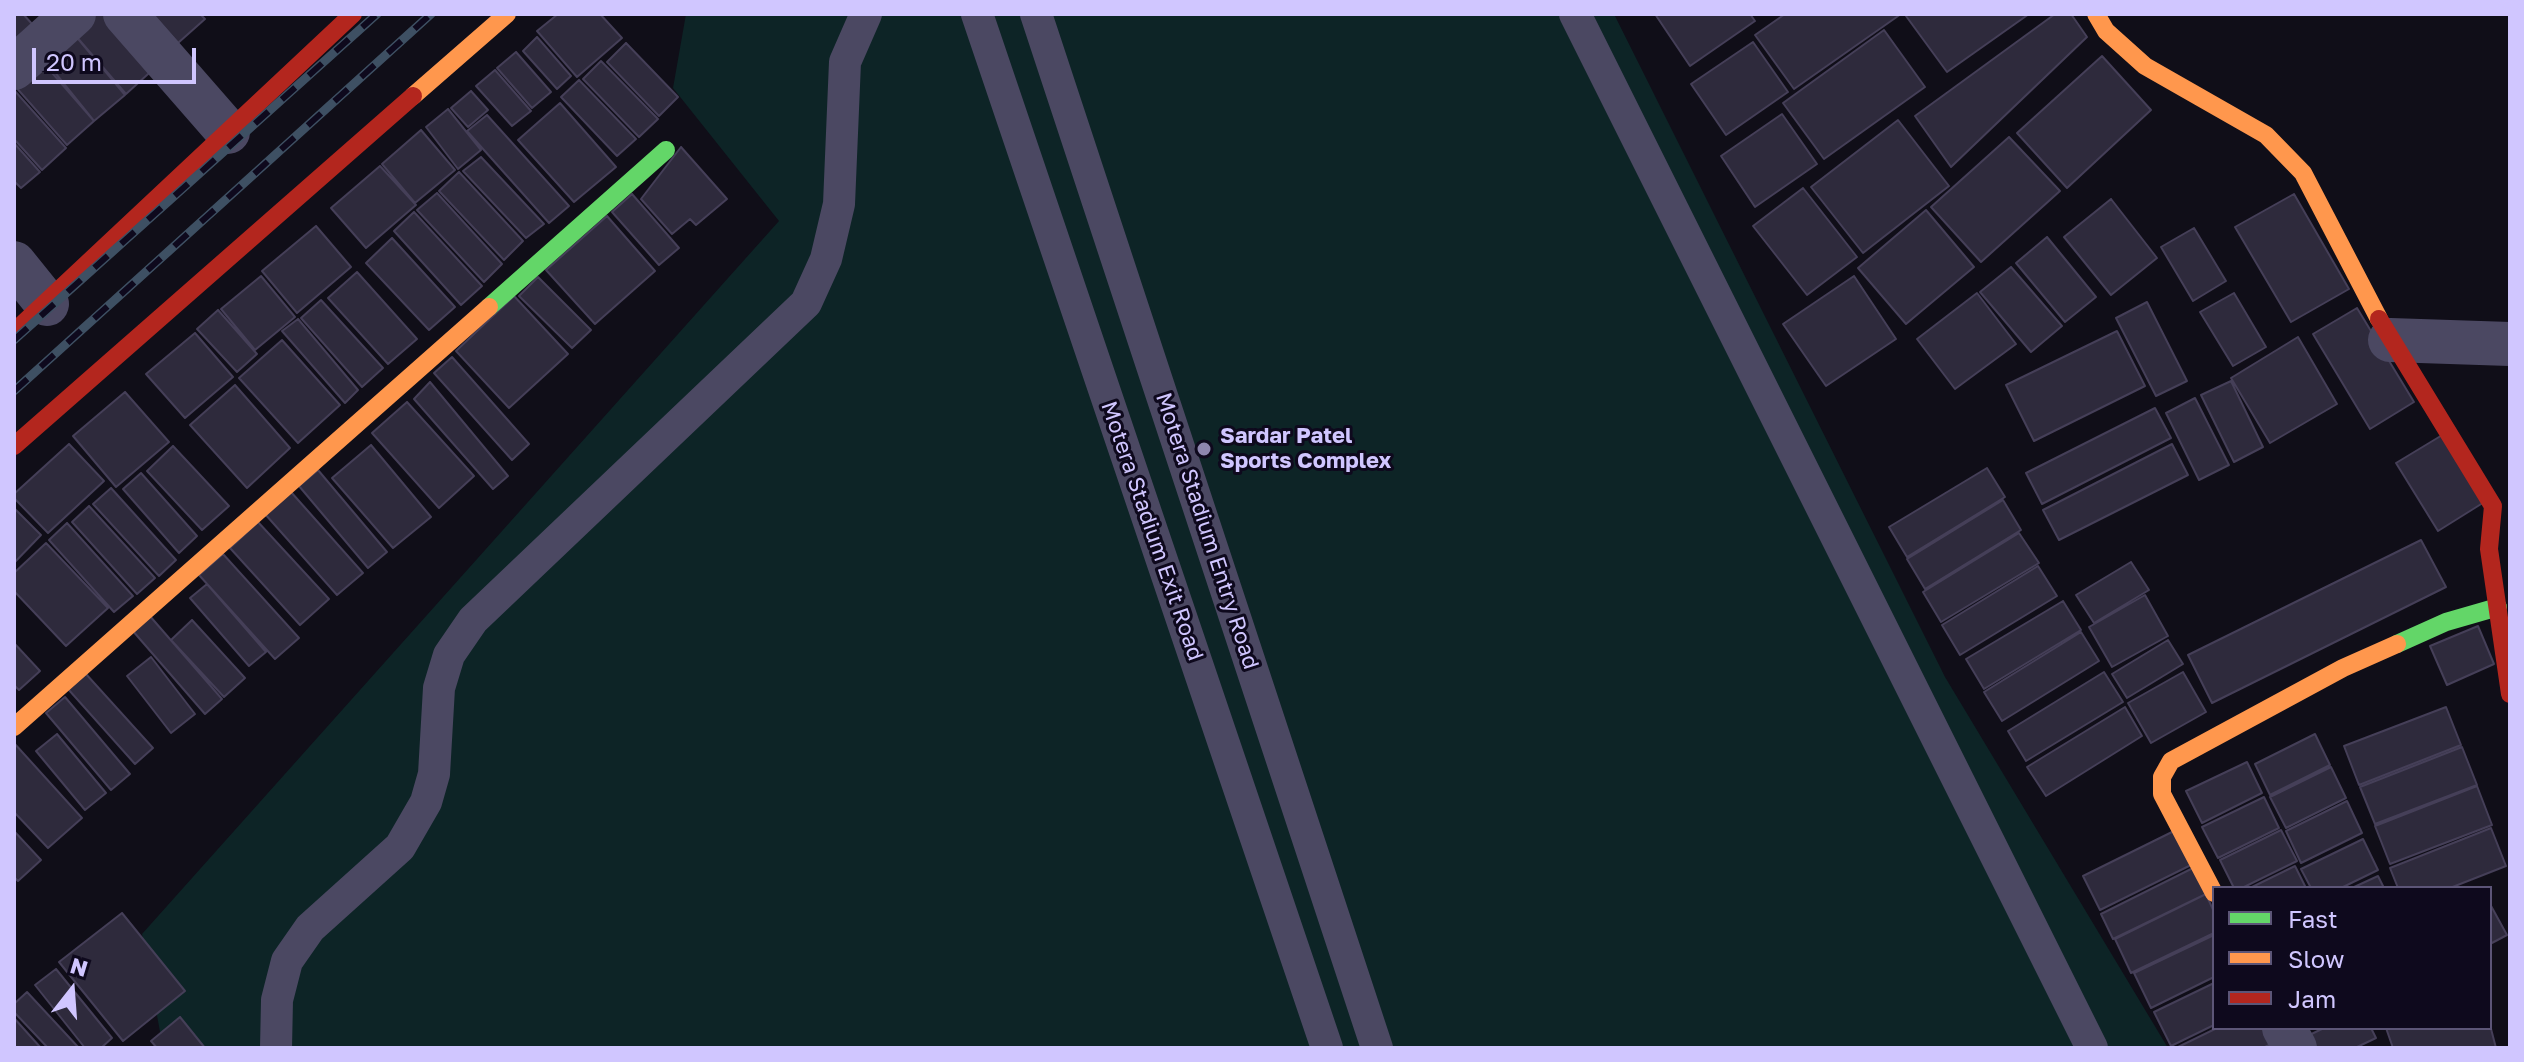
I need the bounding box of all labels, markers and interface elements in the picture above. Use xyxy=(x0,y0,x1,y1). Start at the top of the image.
scale bar xyxy=(36,32,200,82)
text: 20 m xyxy=(46,47,102,76)
street label: Motera Stadium Entry Road xyxy=(1150,389,1264,673)
street label: Motera Stadium Exit Road xyxy=(1095,398,1209,664)
place label: Sardar Patel Sports Complex xyxy=(1220,423,1391,474)
marker: Sardar Patel Sports Complex xyxy=(1195,440,1213,458)
legend xyxy=(2212,886,2492,1030)
text: Fast xyxy=(2288,904,2338,933)
text: Slow xyxy=(2288,944,2344,973)
north arrow xyxy=(32,950,112,1030)
text: N xyxy=(67,951,91,982)
text: Jam xyxy=(2288,984,2336,1013)

